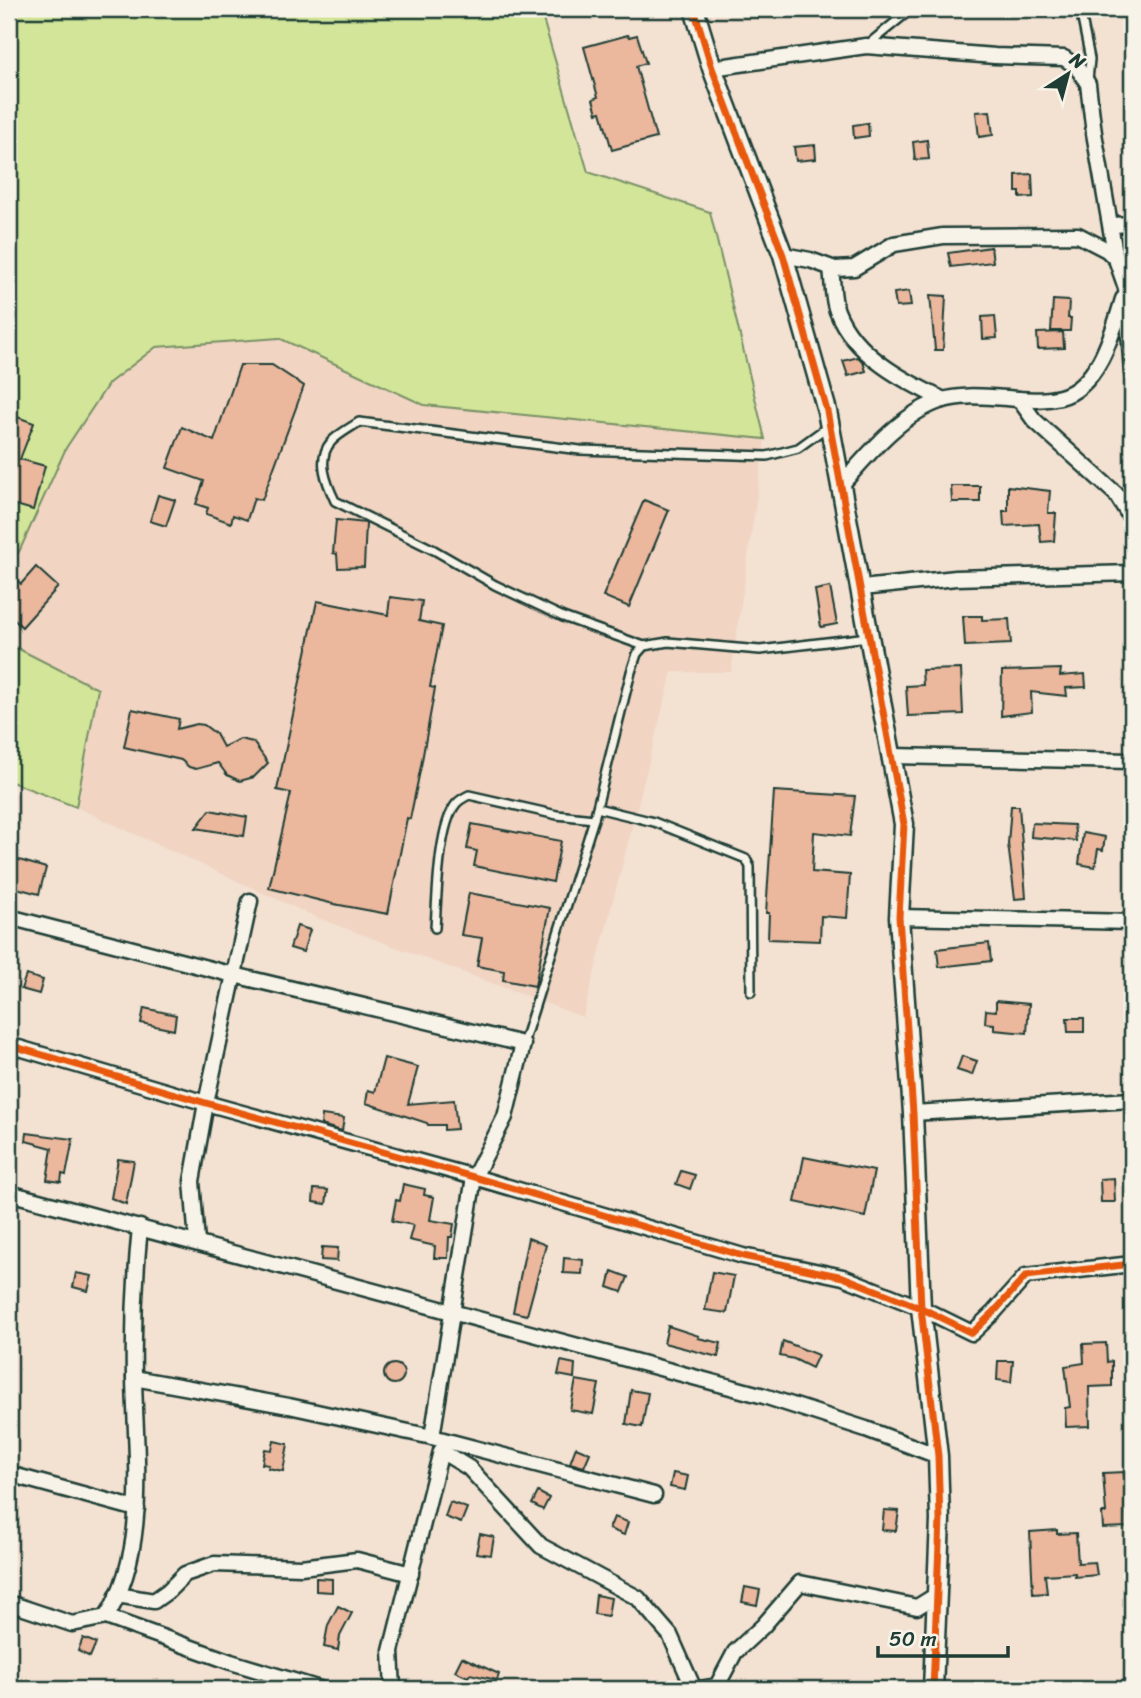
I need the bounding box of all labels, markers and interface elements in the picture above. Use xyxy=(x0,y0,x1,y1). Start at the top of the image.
north arrow xyxy=(1032,38,1102,108)
text: N xyxy=(1062,43,1093,78)
scale bar xyxy=(878,1614,1008,1658)
text: 50 m xyxy=(889,1620,937,1658)

